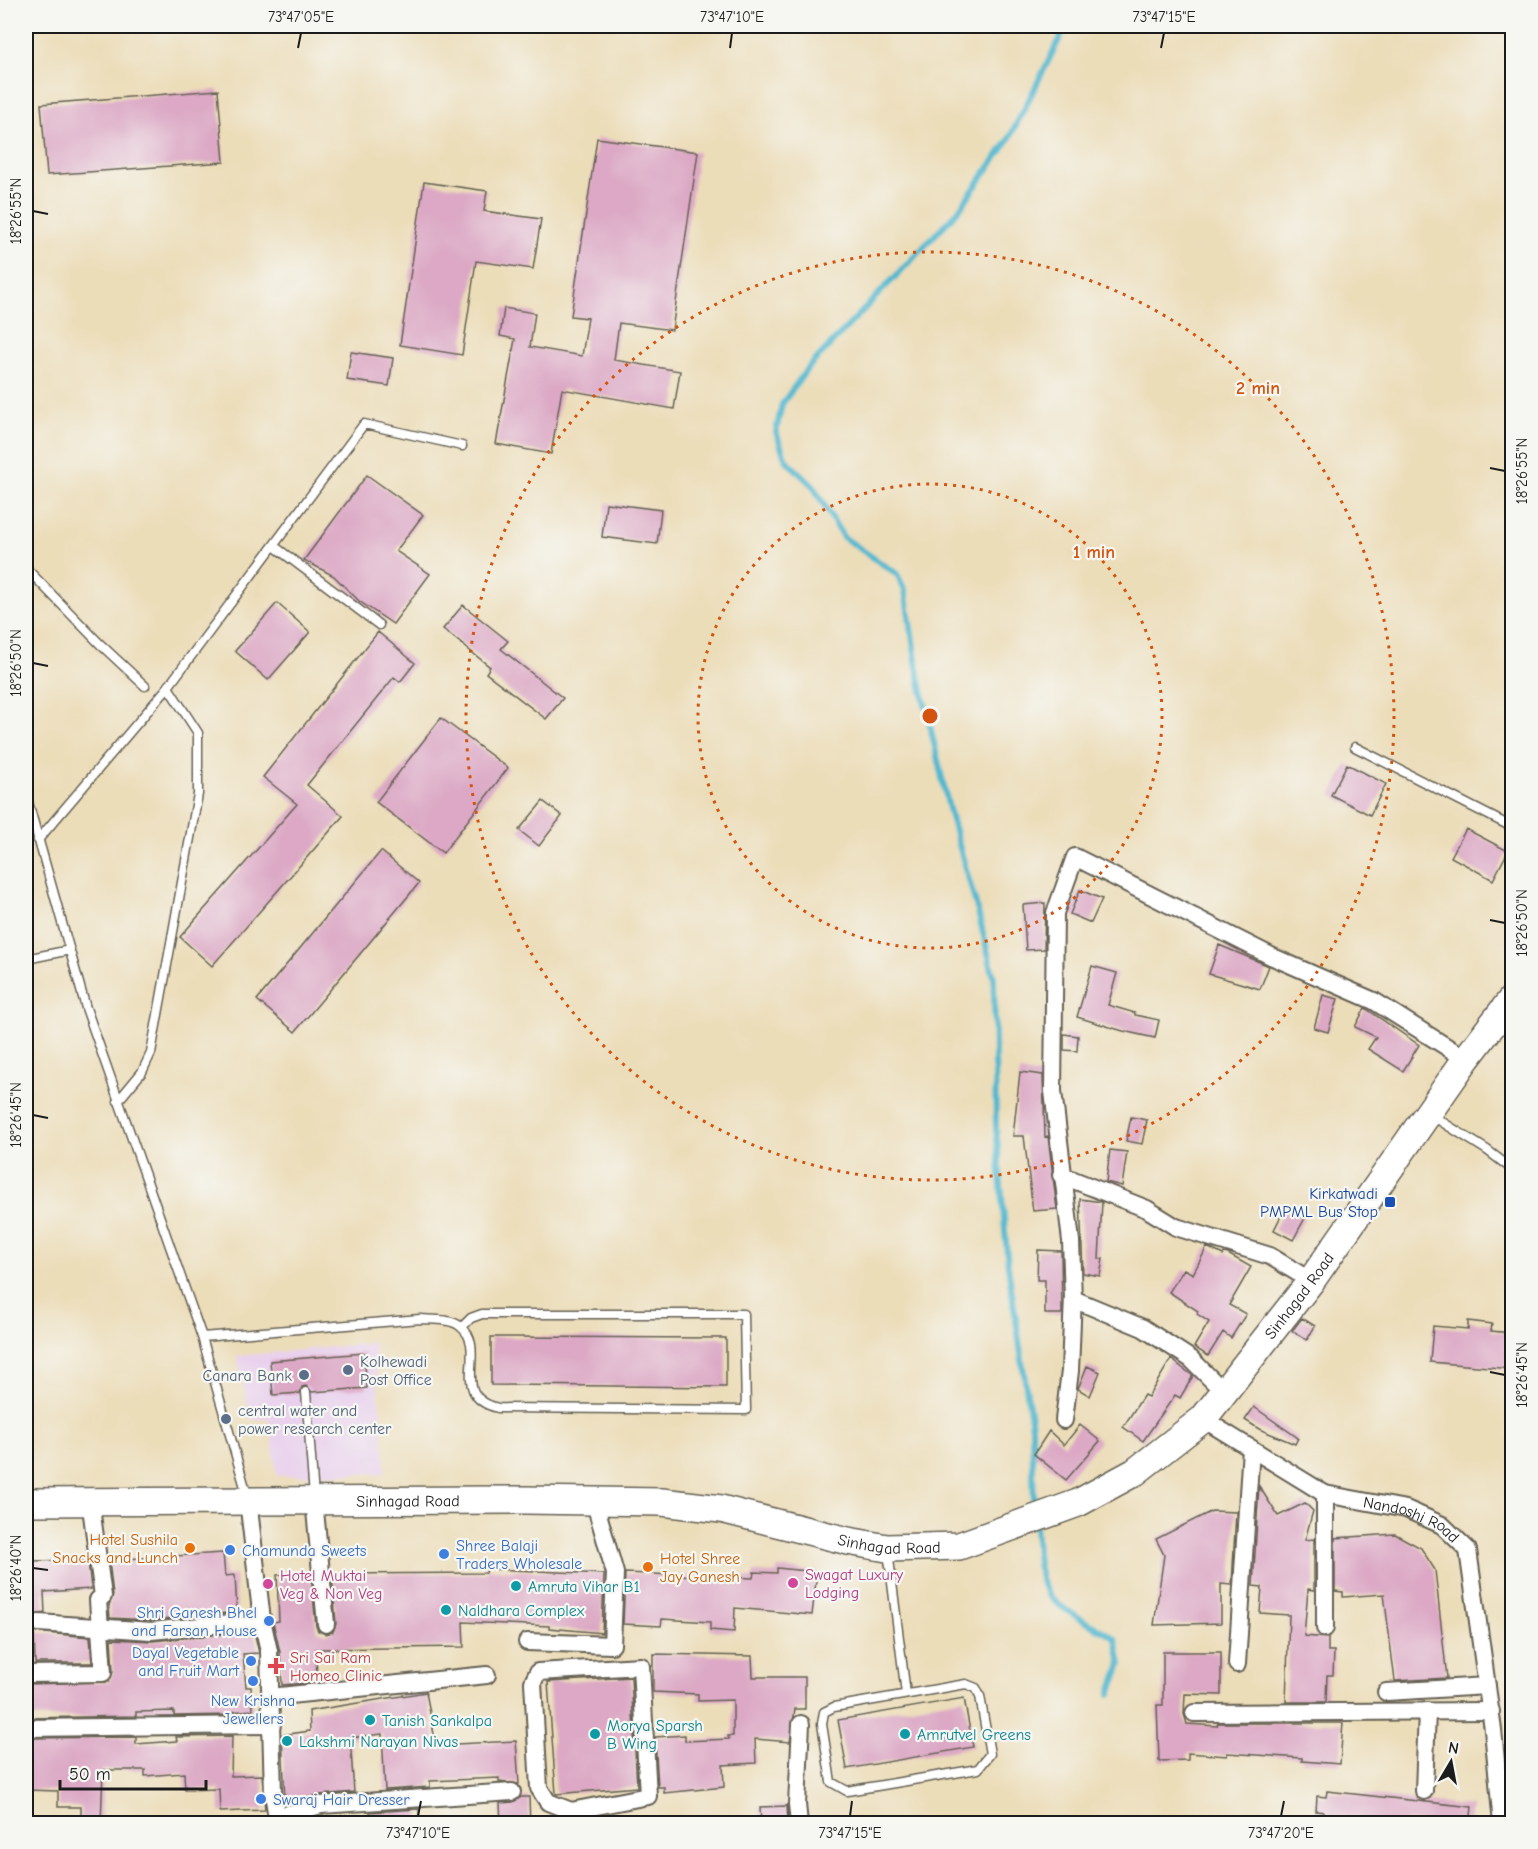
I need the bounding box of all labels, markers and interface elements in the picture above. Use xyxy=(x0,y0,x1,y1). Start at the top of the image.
text: 73°47'05"E xyxy=(268,8,334,26)
text: 73°47'10"E xyxy=(700,8,764,26)
text: 73°47'15"E xyxy=(1133,8,1195,26)
text: 18°26'55"N xyxy=(7,178,25,244)
text: 2 min xyxy=(1236,378,1280,399)
text: 18°26'55"N xyxy=(1513,438,1531,504)
text: 1 min xyxy=(1073,542,1115,563)
text: 18°26'50"N xyxy=(7,629,25,697)
centre of rings xyxy=(920,706,940,726)
text: 18°26'50"N xyxy=(1513,889,1531,957)
text: 18°26'45"N xyxy=(7,1082,25,1148)
place label: Kirkatwadi PMPML Bus Stop xyxy=(1260,1185,1378,1221)
marker: Kirkatwadi PMPML Bus Stop xyxy=(1383,1195,1397,1209)
street label: Sinhagad Road xyxy=(1261,1250,1338,1343)
text: 18°26'45"N xyxy=(1513,1342,1531,1408)
place label: Kolhewadi Post Office xyxy=(360,1353,432,1389)
marker: Kolhewadi Post Office xyxy=(341,1363,355,1377)
place label: Canara Bank xyxy=(202,1367,292,1385)
marker: Canara Bank xyxy=(297,1368,311,1382)
place label: central water and power research center xyxy=(238,1402,392,1438)
marker: central water and power research center xyxy=(219,1412,233,1426)
street label: Sinhagad Road xyxy=(356,1492,460,1511)
street label: Nandoshi Road xyxy=(1362,1493,1462,1547)
place label: Hotel Sushila Snacks and Lunch xyxy=(53,1531,178,1567)
street label: Sinhagad Road xyxy=(836,1531,941,1558)
text: 18°26'40"N xyxy=(7,1535,25,1601)
place label: Shree Balaji Traders Wholesale xyxy=(456,1537,582,1573)
marker: Hotel Sushila Snacks and Lunch xyxy=(183,1541,197,1555)
place label: Chamunda Sweets xyxy=(242,1542,367,1560)
marker: Chamunda Sweets xyxy=(223,1543,237,1557)
marker: Shree Balaji Traders Wholesale xyxy=(437,1547,451,1561)
place label: Hotel Shree Jay Ganesh xyxy=(660,1550,740,1586)
marker: Hotel Shree Jay Ganesh xyxy=(641,1560,655,1574)
place label: Swagat Luxury Lodging xyxy=(805,1566,904,1602)
place label: Hotel Muktai Veg & Non Veg xyxy=(280,1567,382,1603)
marker: Swagat Luxury Lodging xyxy=(786,1576,800,1590)
marker: Hotel Muktai Veg & Non Veg xyxy=(261,1577,275,1591)
place label: Amruta Vihar B1 xyxy=(528,1578,640,1596)
marker: Amruta Vihar B1 xyxy=(509,1579,523,1593)
place label: Naldhara Complex xyxy=(458,1602,585,1620)
marker: Naldhara Complex xyxy=(439,1603,453,1617)
place label: Shri Ganesh Bhel and Farsan House xyxy=(131,1604,257,1640)
marker: Shri Ganesh Bhel and Farsan House xyxy=(262,1614,276,1628)
place label: Dayal Vegetable and Fruit Mart xyxy=(132,1644,239,1680)
place label: Sri Sai Ram Homeo Clinic xyxy=(290,1649,383,1685)
marker: Dayal Vegetable and Fruit Mart xyxy=(244,1654,258,1668)
marker: Sri Sai Ram Homeo Clinic xyxy=(267,1657,285,1675)
marker: New Krishna Jewellers xyxy=(246,1674,260,1688)
place label: New Krishna Jewellers xyxy=(211,1692,295,1728)
place label: Tanish Sankalpa xyxy=(382,1712,492,1730)
marker: Tanish Sankalpa xyxy=(363,1713,377,1727)
place label: Morya Sparsh B Wing xyxy=(607,1717,703,1753)
place label: Amrutvel Greens xyxy=(917,1726,1031,1744)
marker: Morya Sparsh B Wing xyxy=(588,1727,602,1741)
marker: Amrutvel Greens xyxy=(898,1727,912,1741)
north arrow xyxy=(1421,1732,1481,1792)
place label: Lakshmi Narayan Nivas xyxy=(299,1733,458,1751)
marker: Lakshmi Narayan Nivas xyxy=(280,1734,294,1748)
text: N xyxy=(1447,1738,1460,1758)
scale bar xyxy=(60,1753,206,1791)
text: 50 m xyxy=(69,1764,111,1785)
place label: Swaraj Hair Dresser xyxy=(273,1791,410,1809)
marker: Swaraj Hair Dresser xyxy=(254,1792,268,1806)
text: 73°47'10"E xyxy=(386,1824,450,1842)
text: 73°47'15"E xyxy=(819,1824,881,1842)
text: 73°47'20"E xyxy=(1248,1824,1314,1842)

